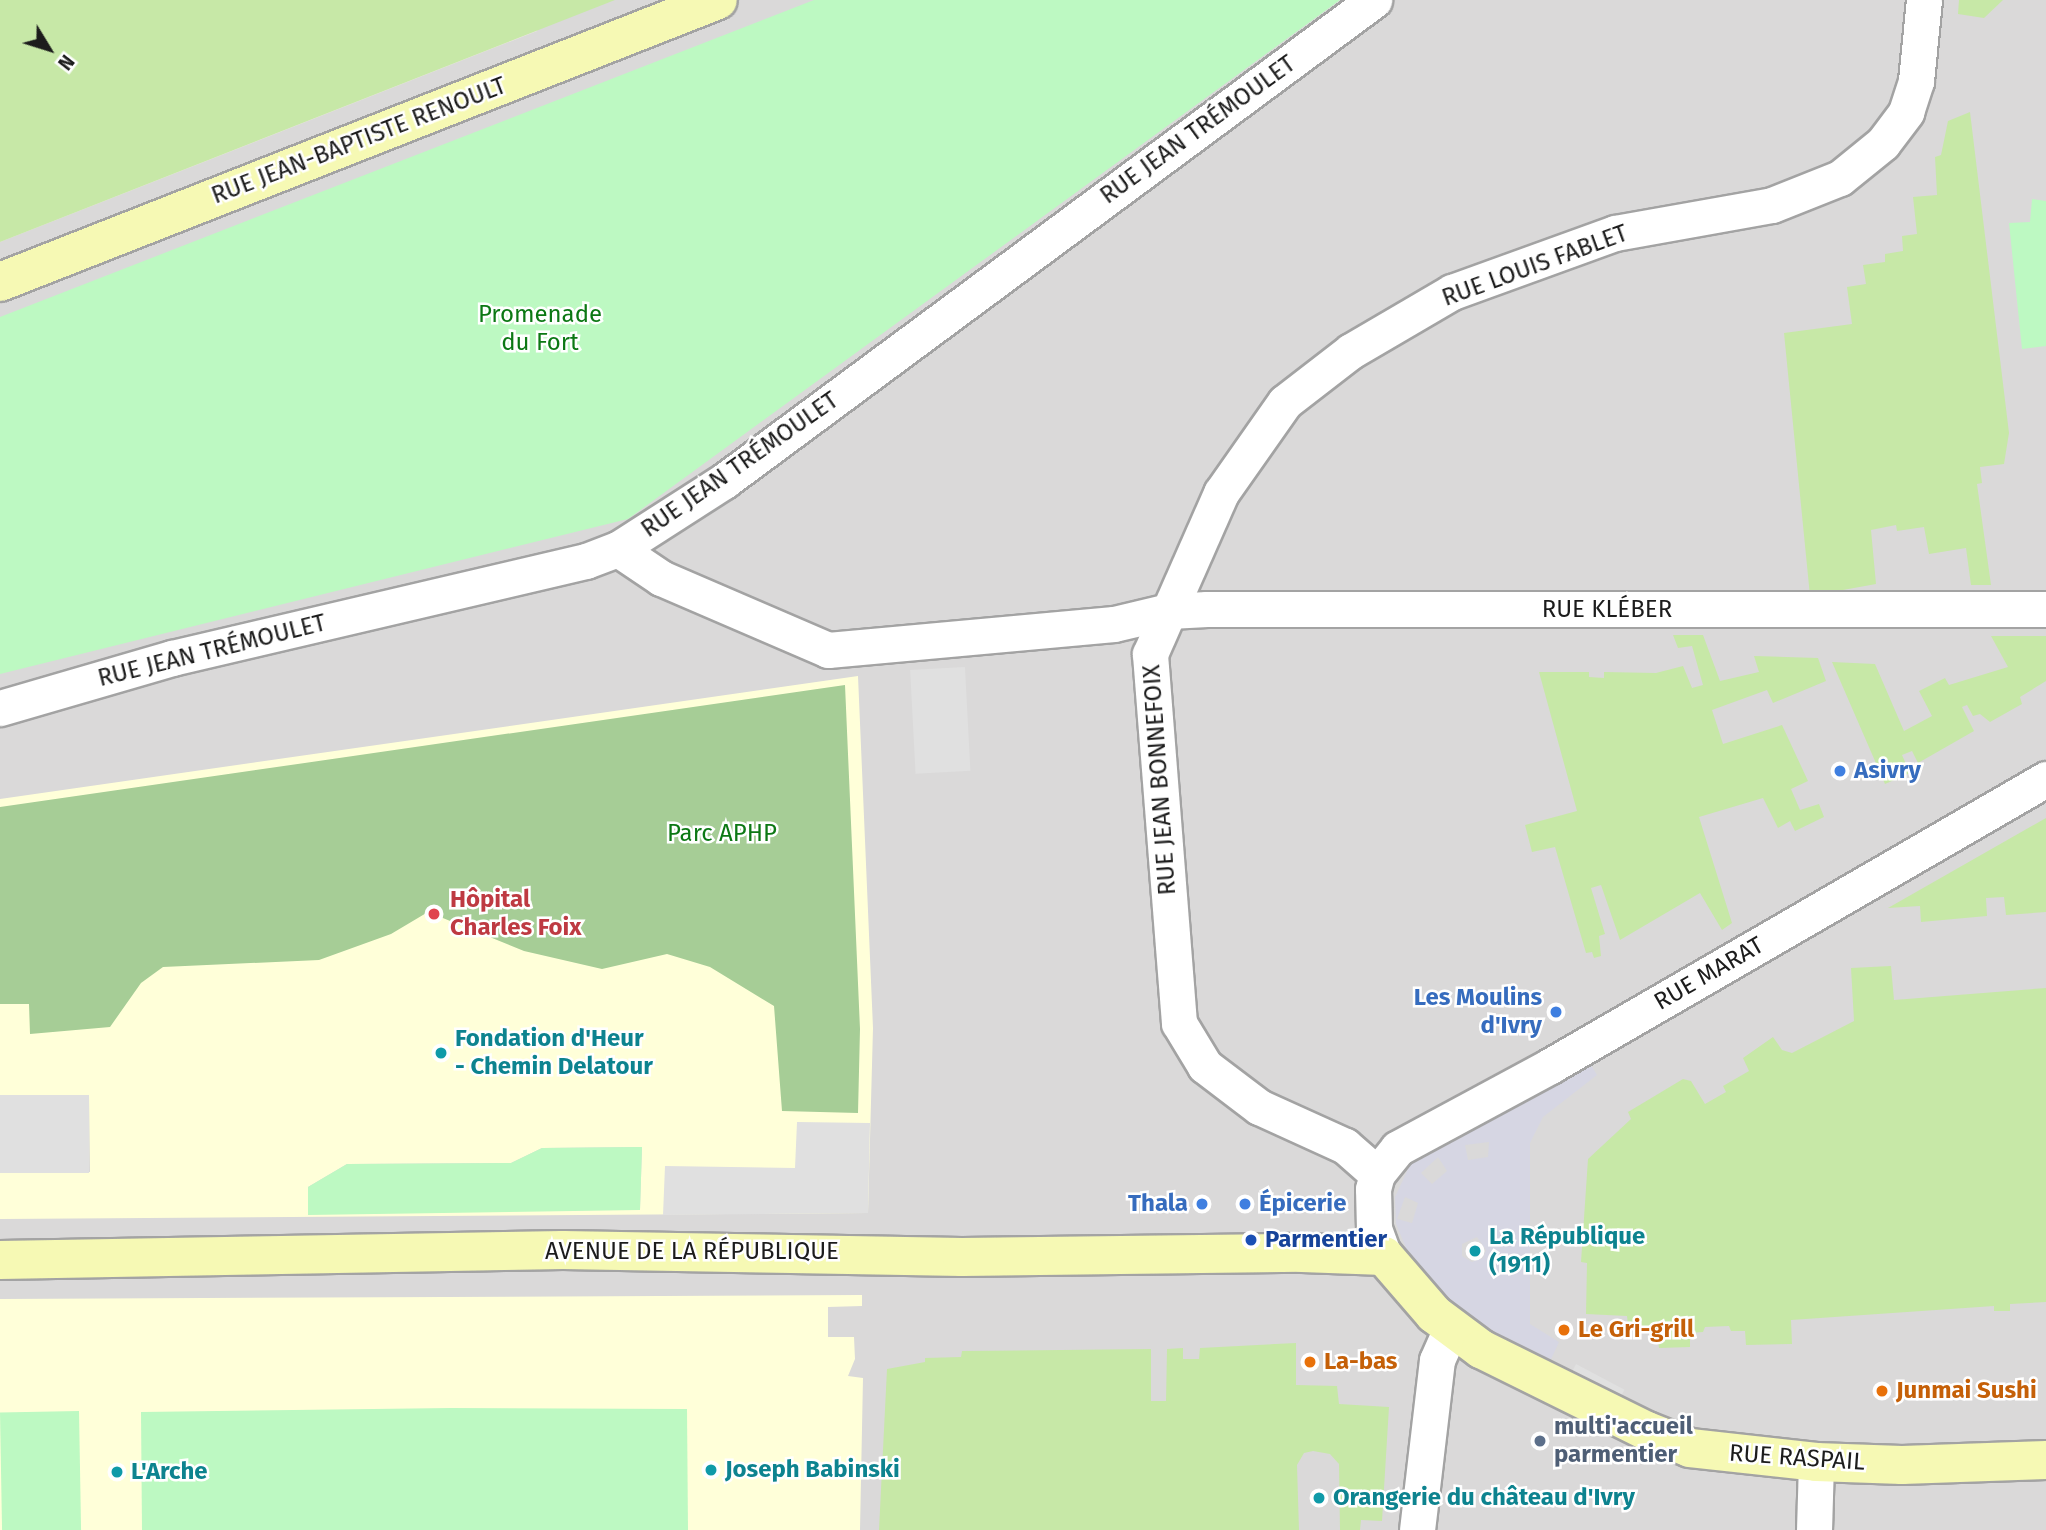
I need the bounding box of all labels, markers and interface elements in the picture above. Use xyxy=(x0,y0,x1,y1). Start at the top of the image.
north arrow xyxy=(14,14,84,84)
text: N xyxy=(53,50,79,74)
street label: RUE JEAN TRÉMOULET xyxy=(1095,50,1301,210)
street label: RUE JEAN-BAPTISTE RENOULT xyxy=(208,71,510,211)
street label: RUE LOUIS FABLET xyxy=(1438,219,1632,313)
park label: Promenade du Fort xyxy=(478,301,602,357)
street label: RUE JEAN TRÉMOULET xyxy=(636,386,844,544)
street label: RUE KLÉBER xyxy=(1542,596,1672,624)
street label: RUE JEAN TRÉMOULET xyxy=(95,609,329,693)
street label: RUE JEAN BONNEFOIX xyxy=(1138,664,1182,896)
place label: Asivry xyxy=(1854,757,1921,785)
marker: Asivry xyxy=(1832,763,1848,779)
park label: Parc APHP xyxy=(667,820,777,848)
place label: Hôpital Charles Foix xyxy=(450,886,582,942)
marker: Hôpital Charles Foix xyxy=(424,904,444,924)
street label: RUE MARAT xyxy=(1649,931,1769,1017)
place label: Les Moulins d'Ivry xyxy=(1414,984,1542,1040)
marker: Les Moulins d'Ivry xyxy=(1548,1004,1564,1020)
place label: Fondation d'Heur - Chemin Delatour xyxy=(455,1025,653,1081)
marker: Fondation d'Heur - Chemin Delatour xyxy=(433,1045,449,1061)
place label: Thala xyxy=(1128,1190,1188,1218)
place label: Épicerie xyxy=(1259,1190,1346,1218)
marker: Thala xyxy=(1194,1196,1210,1212)
marker: Épicerie xyxy=(1237,1196,1253,1212)
place label: La République (1911) xyxy=(1489,1223,1645,1279)
place label: Parmentier xyxy=(1265,1226,1387,1254)
marker: Parmentier xyxy=(1243,1232,1259,1248)
street label: AVENUE DE LA RÉPUBLIQUE xyxy=(545,1238,839,1266)
marker: La République (1911) xyxy=(1467,1243,1483,1259)
place label: Le Gri-grill xyxy=(1578,1316,1694,1344)
marker: Le Gri-grill xyxy=(1556,1322,1572,1338)
place label: La-bas xyxy=(1324,1348,1397,1376)
marker: La-bas xyxy=(1302,1354,1318,1370)
place label: Junmai Sushi xyxy=(1896,1377,2037,1405)
marker: Junmai Sushi xyxy=(1874,1383,1890,1399)
place label: multi'accueil parmentier xyxy=(1554,1413,1693,1469)
marker: multi'accueil parmentier xyxy=(1532,1433,1548,1449)
street label: RUE RASPAIL xyxy=(1728,1439,1866,1477)
place label: Joseph Babinski xyxy=(725,1456,900,1484)
place label: L'Arche xyxy=(131,1458,208,1486)
marker: Joseph Babinski xyxy=(703,1462,719,1478)
marker: L'Arche xyxy=(109,1464,125,1480)
place label: Orangerie du château d'Ivry xyxy=(1333,1484,1635,1512)
marker: Orangerie du château d'Ivry xyxy=(1311,1490,1327,1506)

